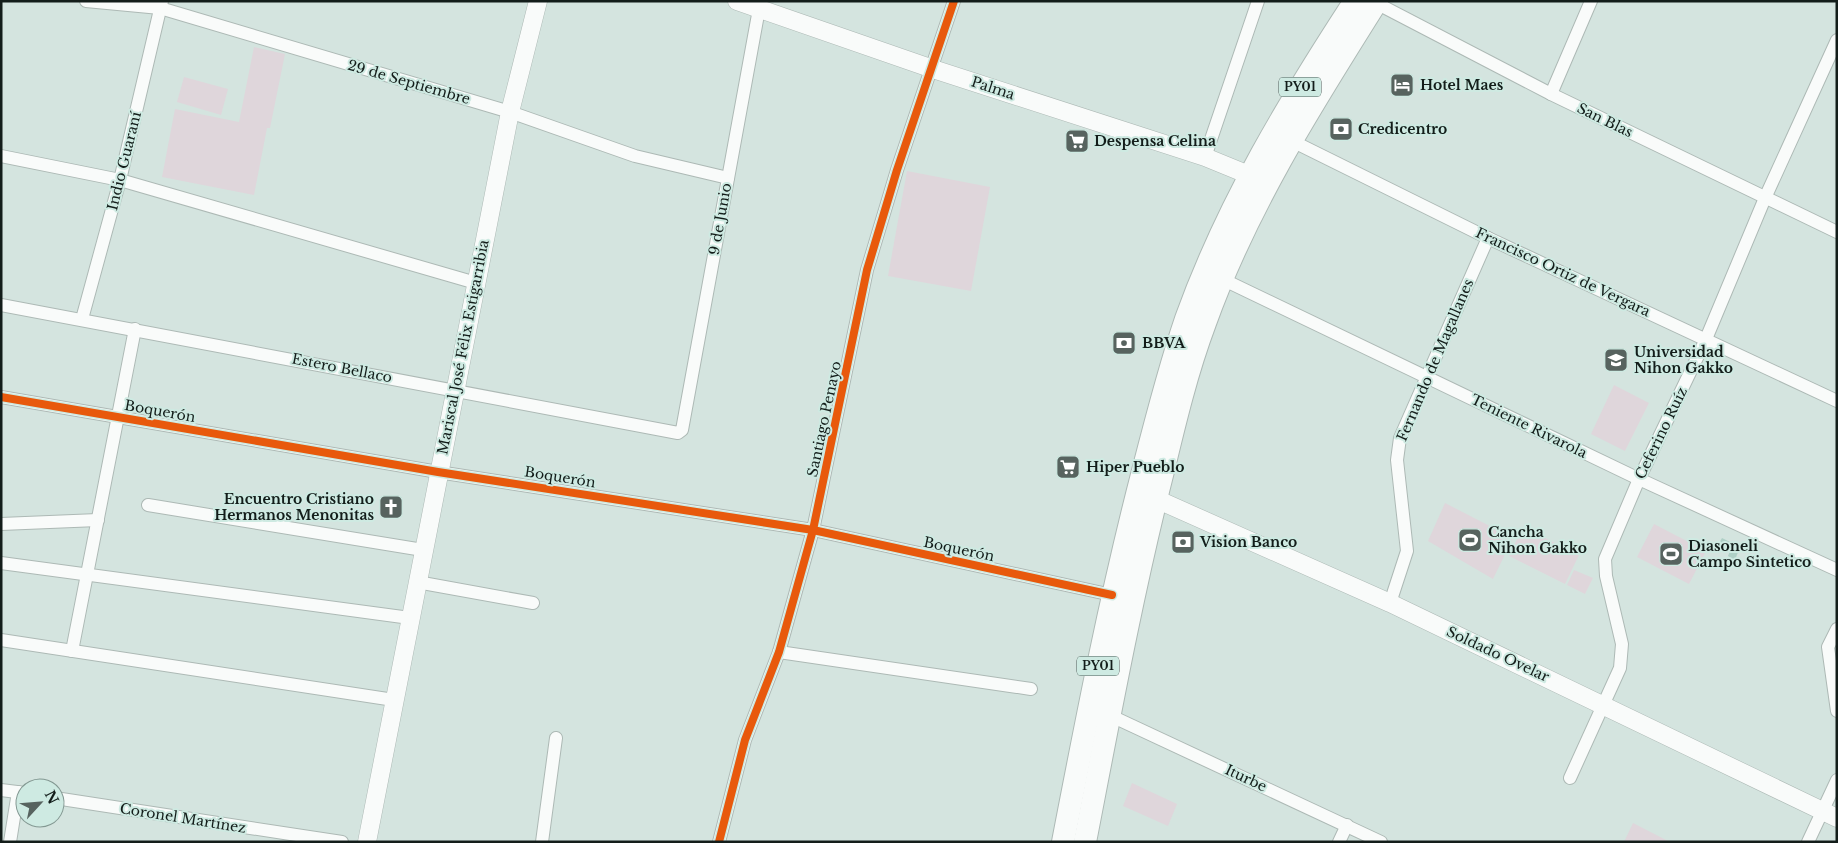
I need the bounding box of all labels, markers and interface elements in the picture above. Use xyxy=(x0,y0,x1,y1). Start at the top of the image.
street label: 29 de Septiembre xyxy=(346,56,472,108)
hotel icon: Hotel Maes xyxy=(1389,72,1415,98)
street label: Palma xyxy=(969,73,1017,104)
place label: Hotel Maes xyxy=(1420,76,1504,94)
road number: PY01 xyxy=(1279,77,1321,96)
street label: San Blas xyxy=(1574,99,1636,141)
street label: Indio Guaraní xyxy=(103,110,145,212)
bank icon: Credicentro xyxy=(1328,116,1354,142)
place label: Credicentro xyxy=(1358,120,1447,138)
supermarket icon: Despensa Celina xyxy=(1064,128,1090,154)
place label: Despensa Celina xyxy=(1094,132,1216,150)
street label: 9 de Junio xyxy=(705,182,735,256)
street label: Francisco Ortiz de Vergara xyxy=(1473,224,1653,320)
street label: Mariscal José Félix Estigarribia xyxy=(433,238,493,456)
street label: Fernando de Magallanes xyxy=(1393,276,1477,444)
bank icon: BBVA xyxy=(1111,330,1137,356)
place label: BBVA xyxy=(1142,334,1186,352)
place label: Universidad Nihon Gakko xyxy=(1634,343,1733,377)
school or university icon: Universidad Nihon Gakko xyxy=(1603,347,1629,373)
street label: Estero Bellaco xyxy=(290,349,394,387)
street label: Santiago Penayo xyxy=(803,359,845,479)
street label: Ceferino Ruíz xyxy=(1631,384,1691,482)
street label: Teniente Rivarola xyxy=(1468,390,1590,462)
street label: Boquerón xyxy=(123,396,197,426)
supermarket icon: Hiper Pueblo xyxy=(1055,454,1081,480)
place label: Hiper Pueblo xyxy=(1086,458,1184,476)
street label: Boquerón xyxy=(523,462,597,492)
place label: Encuentro Cristiano Hermanos Menonitas xyxy=(214,490,374,524)
church icon: Encuentro Cristiano Hermanos Menonitas xyxy=(378,494,404,520)
place label: Cancha Nihon Gakko xyxy=(1488,523,1587,557)
sports icon: Cancha Nihon Gakko xyxy=(1457,527,1483,553)
bank icon: Vision Banco xyxy=(1170,529,1196,555)
street label: Boquerón xyxy=(922,533,996,565)
place label: Vision Banco xyxy=(1199,533,1297,551)
place label: Diasoneli Campo Sintetico xyxy=(1688,537,1811,571)
sports icon: Diasoneli Campo Sintetico xyxy=(1658,541,1684,567)
street label: Soldado Ovelar xyxy=(1444,622,1552,686)
road number: PY01 xyxy=(1077,656,1119,676)
street label: Iturbe xyxy=(1222,761,1270,795)
north arrow xyxy=(15,778,65,828)
text: N xyxy=(41,787,63,807)
street label: Coronel Martínez xyxy=(119,799,248,837)

